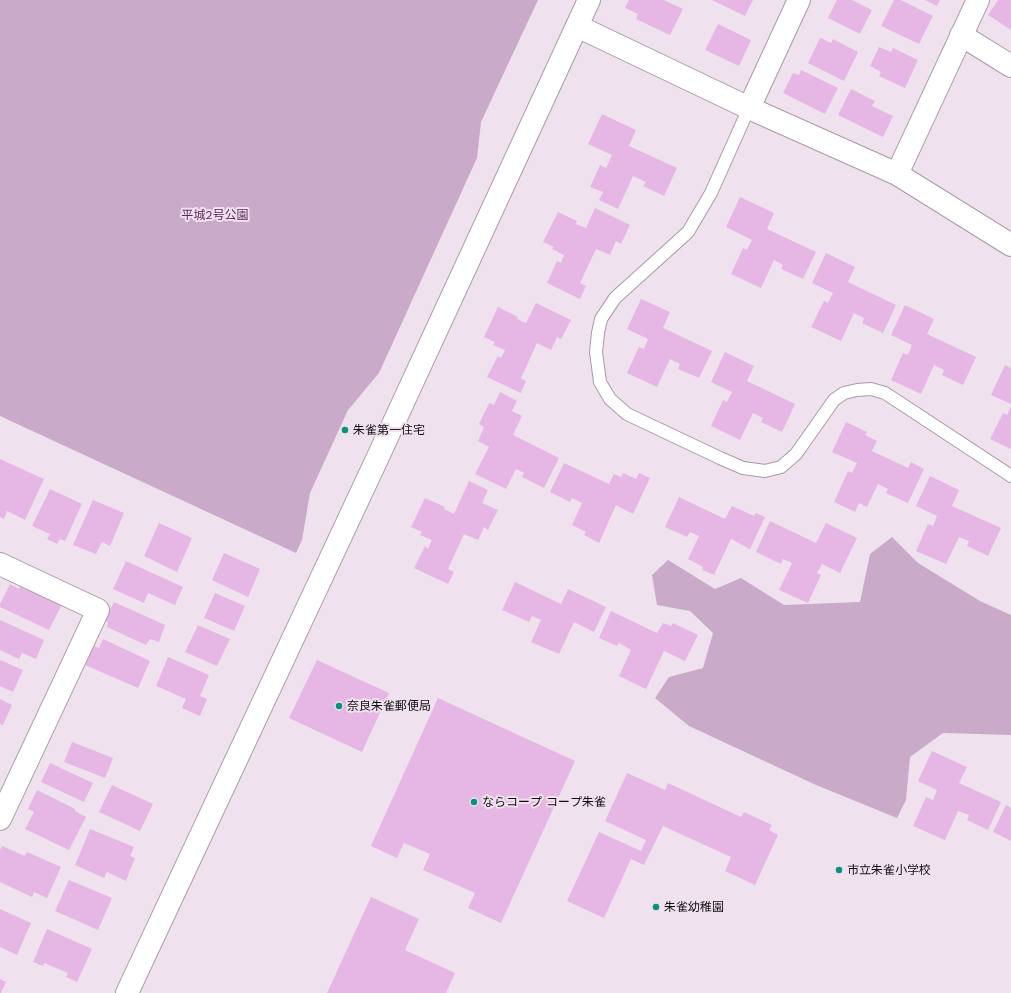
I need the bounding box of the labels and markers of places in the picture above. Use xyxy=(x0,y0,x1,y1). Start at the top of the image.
place label: 朱雀第一住宅 xyxy=(353,423,425,437)
marker: 朱雀第一住宅 xyxy=(340,425,350,435)
place label: 奈良朱雀郵便局 xyxy=(347,699,431,713)
marker: 奈良朱雀郵便局 xyxy=(334,701,344,711)
place label: ならコープ コープ朱雀 xyxy=(482,795,606,809)
marker: ならコープ コープ朱雀 xyxy=(469,797,479,807)
place label: 市立朱雀小学校 xyxy=(847,863,931,877)
marker: 市立朱雀小学校 xyxy=(834,865,844,875)
place label: 朱雀幼稚園 xyxy=(664,900,724,914)
marker: 朱雀幼稚園 xyxy=(651,902,661,912)

